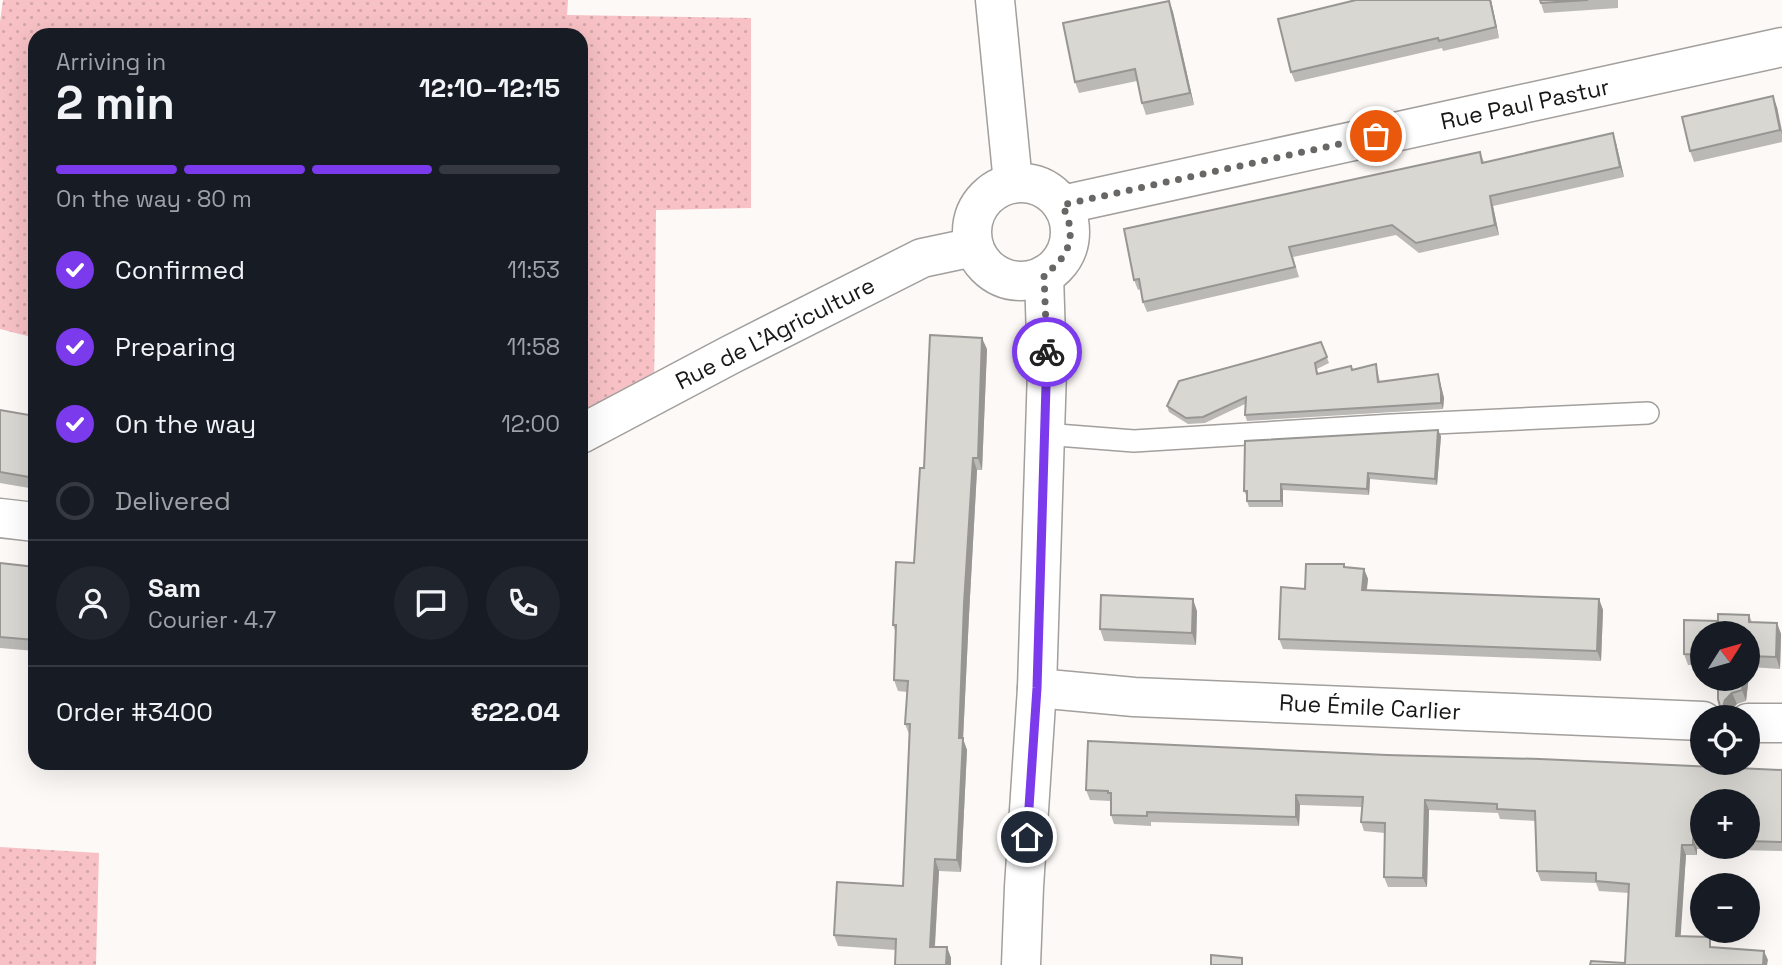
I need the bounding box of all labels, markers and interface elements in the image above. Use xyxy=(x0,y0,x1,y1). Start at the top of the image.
text: Arriving in xyxy=(56,47,166,77)
text: 12:10–12:15 xyxy=(419,71,560,105)
street label: Rue Paul Pastur xyxy=(1438,71,1612,137)
text: 2 min xyxy=(56,74,175,132)
pin xyxy=(1346,106,1406,166)
icon: bag xyxy=(1357,117,1395,155)
text: On the way · 80 m xyxy=(56,184,252,214)
icon: check xyxy=(56,251,94,289)
text: Confirmed xyxy=(115,253,245,287)
text: 11:53 xyxy=(507,255,560,285)
street label: Rue de L'Agriculture xyxy=(670,270,880,396)
courier xyxy=(1012,317,1082,387)
icon: check xyxy=(56,328,94,366)
text: Preparing xyxy=(115,330,236,364)
text: 11:58 xyxy=(507,332,560,362)
icon: bike xyxy=(1028,333,1066,371)
icon: check xyxy=(56,405,94,443)
text: On the way xyxy=(115,407,256,441)
text: 12:00 xyxy=(501,409,560,439)
text: Delivered xyxy=(115,484,231,518)
button: person xyxy=(56,566,130,640)
button: chat xyxy=(394,566,468,640)
button: phone xyxy=(486,566,560,640)
text: Sam xyxy=(148,571,201,605)
text: Courier · 4.7 xyxy=(148,605,276,635)
north arrow xyxy=(1690,621,1760,691)
map controls xyxy=(1690,621,1760,943)
street label: Rue Émile Carlier xyxy=(1278,687,1462,727)
text: Order #3400 xyxy=(56,695,213,729)
text: €22.04 xyxy=(471,695,560,729)
button: locate xyxy=(1690,705,1760,775)
button: + xyxy=(1690,789,1760,859)
pin xyxy=(997,807,1057,867)
icon: home xyxy=(1008,818,1046,856)
button: − xyxy=(1690,873,1760,943)

